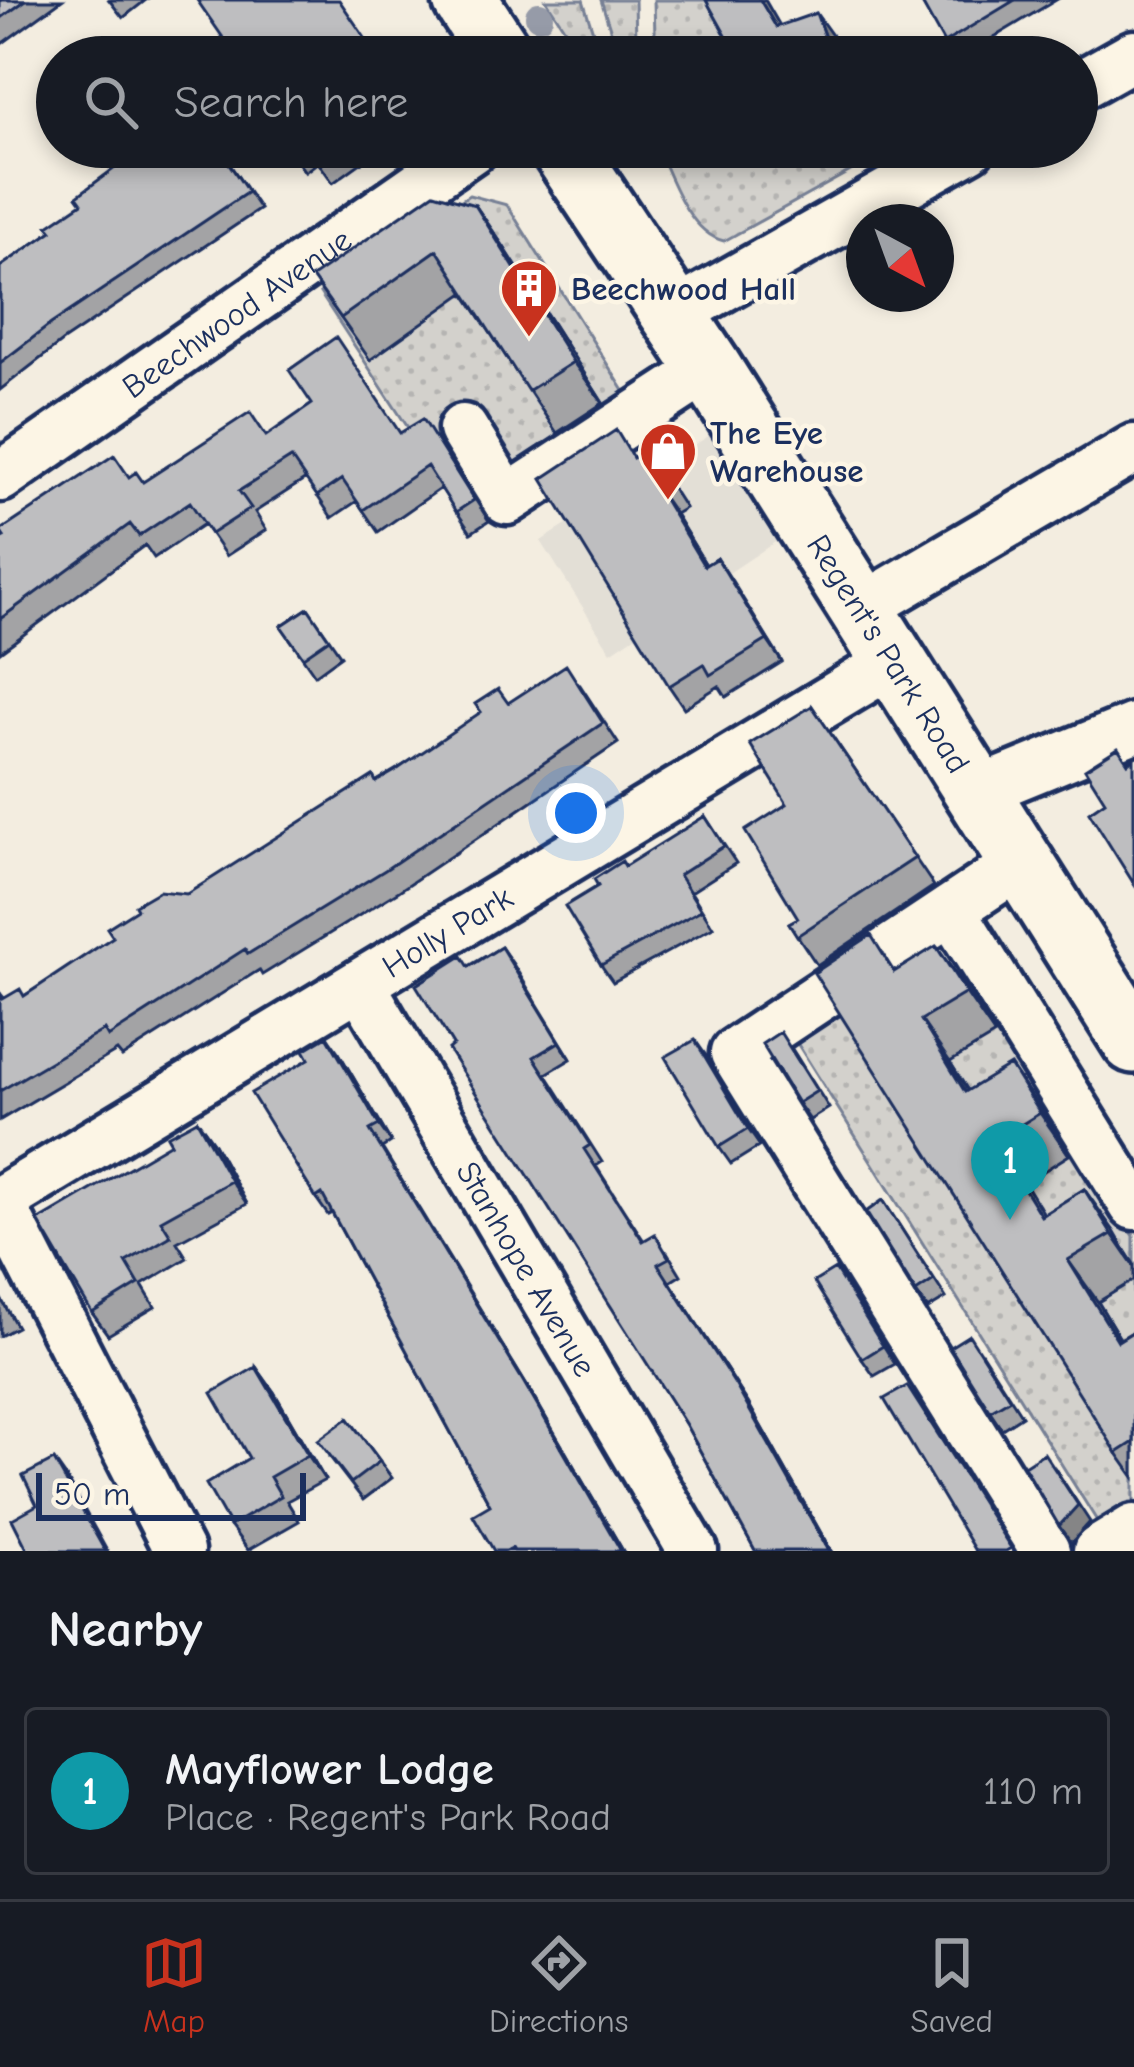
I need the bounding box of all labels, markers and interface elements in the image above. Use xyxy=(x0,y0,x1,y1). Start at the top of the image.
search box xyxy=(36,36,1098,168)
icon: search xyxy=(78,69,144,135)
text: Search here xyxy=(174,76,408,128)
north arrow xyxy=(846,204,954,312)
street label: Beechwood Avenue xyxy=(115,220,359,406)
building icon: Beechwood Hall xyxy=(498,257,560,339)
place label: Beechwood Hall xyxy=(571,270,796,308)
place label: The Eye Warehouse xyxy=(710,414,863,490)
shop icon: The Eye Warehouse xyxy=(637,420,699,502)
street label: Regent's Park Road xyxy=(799,528,978,780)
your location xyxy=(546,783,606,843)
street label: Holly Park xyxy=(376,878,519,986)
pin: 1 xyxy=(971,1121,1049,1220)
street label: Stanhope Avenue xyxy=(448,1155,604,1383)
scale bar xyxy=(36,1467,306,1520)
text: 50 m xyxy=(54,1475,130,1513)
text: Nearby xyxy=(48,1600,202,1659)
text: Mayflower Lodge xyxy=(165,1743,494,1795)
text: 1 xyxy=(82,1769,98,1814)
text: 110 m xyxy=(983,1769,1083,1814)
text: Place · Regent's Park Road xyxy=(165,1795,611,1840)
tab: Map xyxy=(141,1930,207,2040)
tab: Directions xyxy=(489,1930,629,2040)
tab: Saved xyxy=(911,1930,993,2040)

